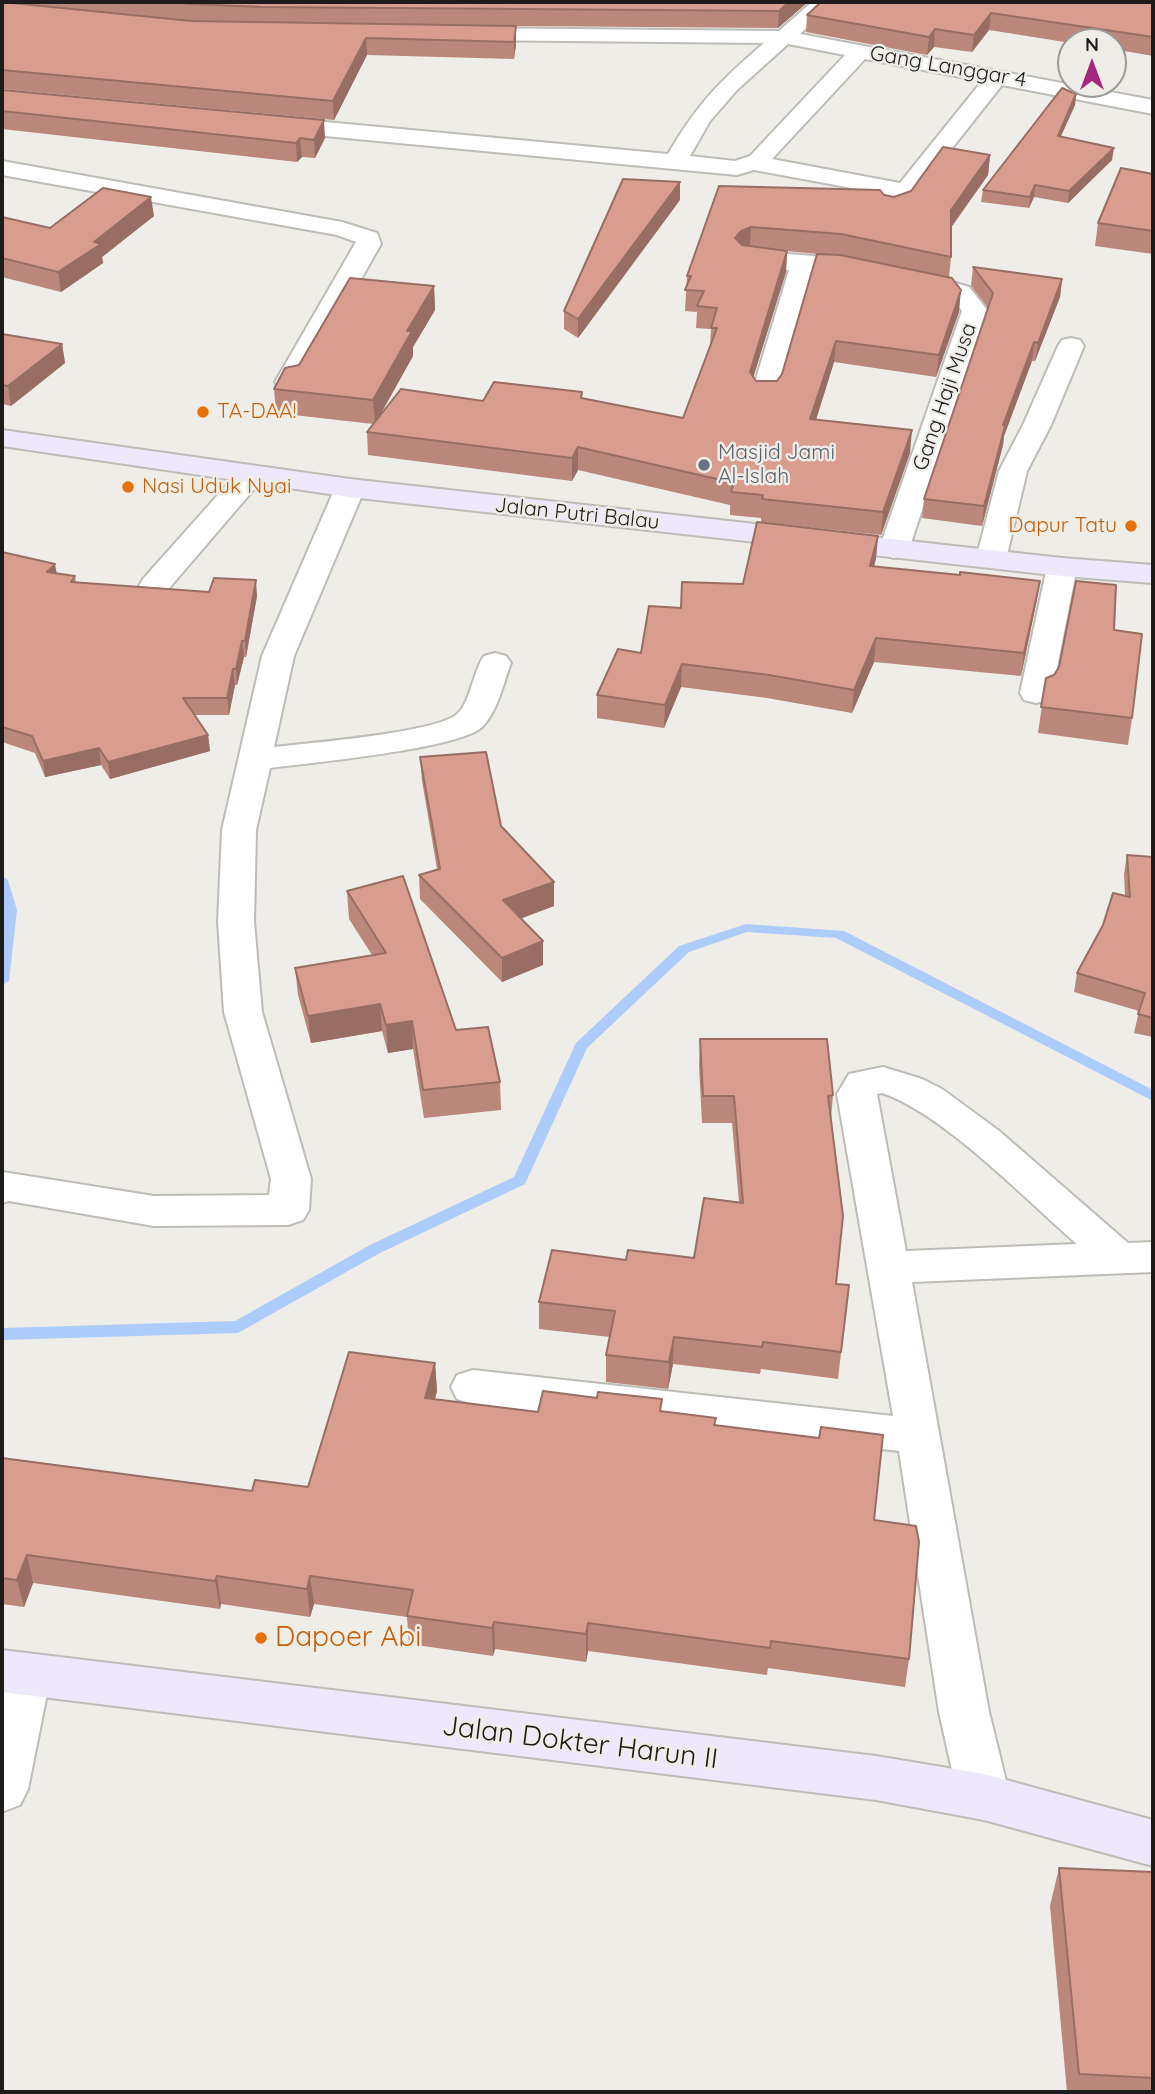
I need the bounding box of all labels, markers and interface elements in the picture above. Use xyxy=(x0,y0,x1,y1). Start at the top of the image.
north arrow xyxy=(1057,28,1127,98)
text: N xyxy=(1085,32,1099,56)
street label: Gang Langgar 4 xyxy=(868,41,1028,93)
street label: Gang Haji Musa xyxy=(908,320,982,474)
place label: TA-DAA! xyxy=(217,399,296,425)
marker: TA-DAA! xyxy=(195,404,211,420)
place label: Masjid Jami Al-Islah xyxy=(718,440,835,490)
marker: Masjid Jami Al-Islah xyxy=(696,457,712,473)
place label: Nasi Uduk Nyai xyxy=(142,474,291,500)
marker: Nasi Uduk Nyai xyxy=(120,479,136,495)
street label: Jalan Putri Balau xyxy=(493,493,661,535)
place label: Dapur Tatu xyxy=(1008,513,1117,539)
marker: Dapur Tatu xyxy=(1123,518,1139,534)
place label: Dapoer Abi xyxy=(275,1621,421,1655)
marker: Dapoer Abi xyxy=(253,1630,269,1646)
street label: Jalan Dokter Harun II xyxy=(440,1709,720,1777)

